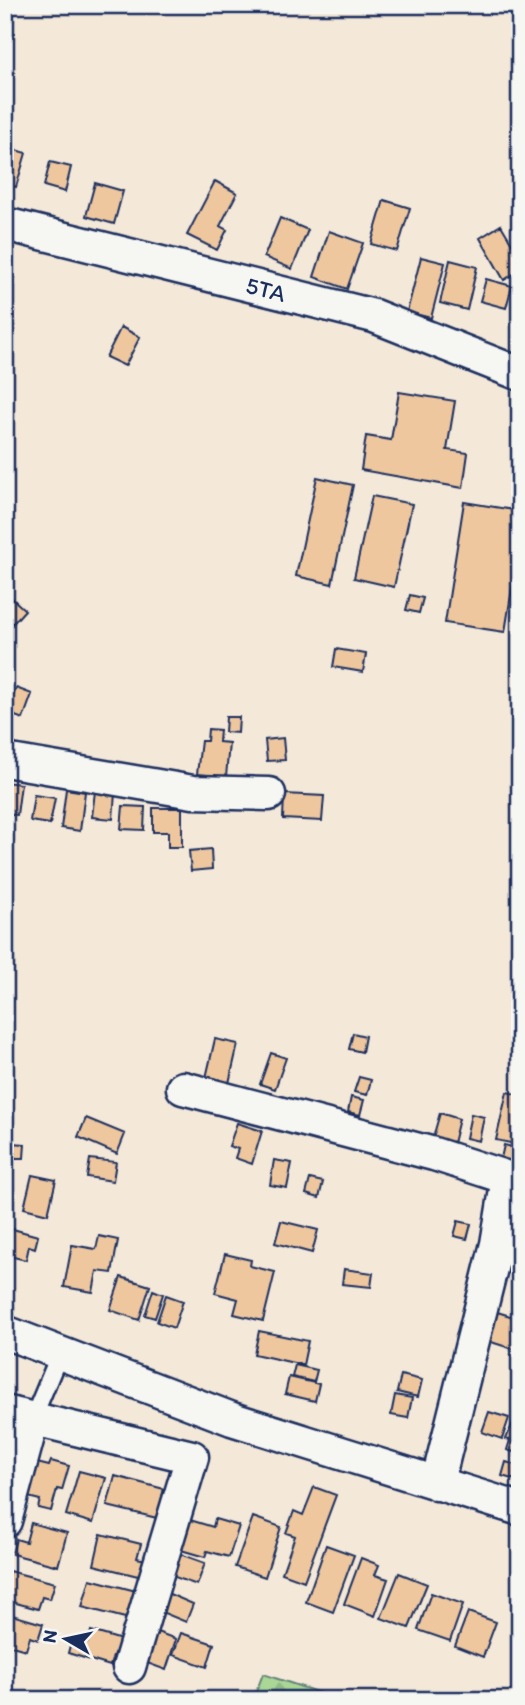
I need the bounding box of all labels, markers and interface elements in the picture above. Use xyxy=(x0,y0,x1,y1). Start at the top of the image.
street label: 5TA xyxy=(243,270,289,308)
north arrow xyxy=(32,1604,102,1674)
text: N xyxy=(37,1628,62,1645)

